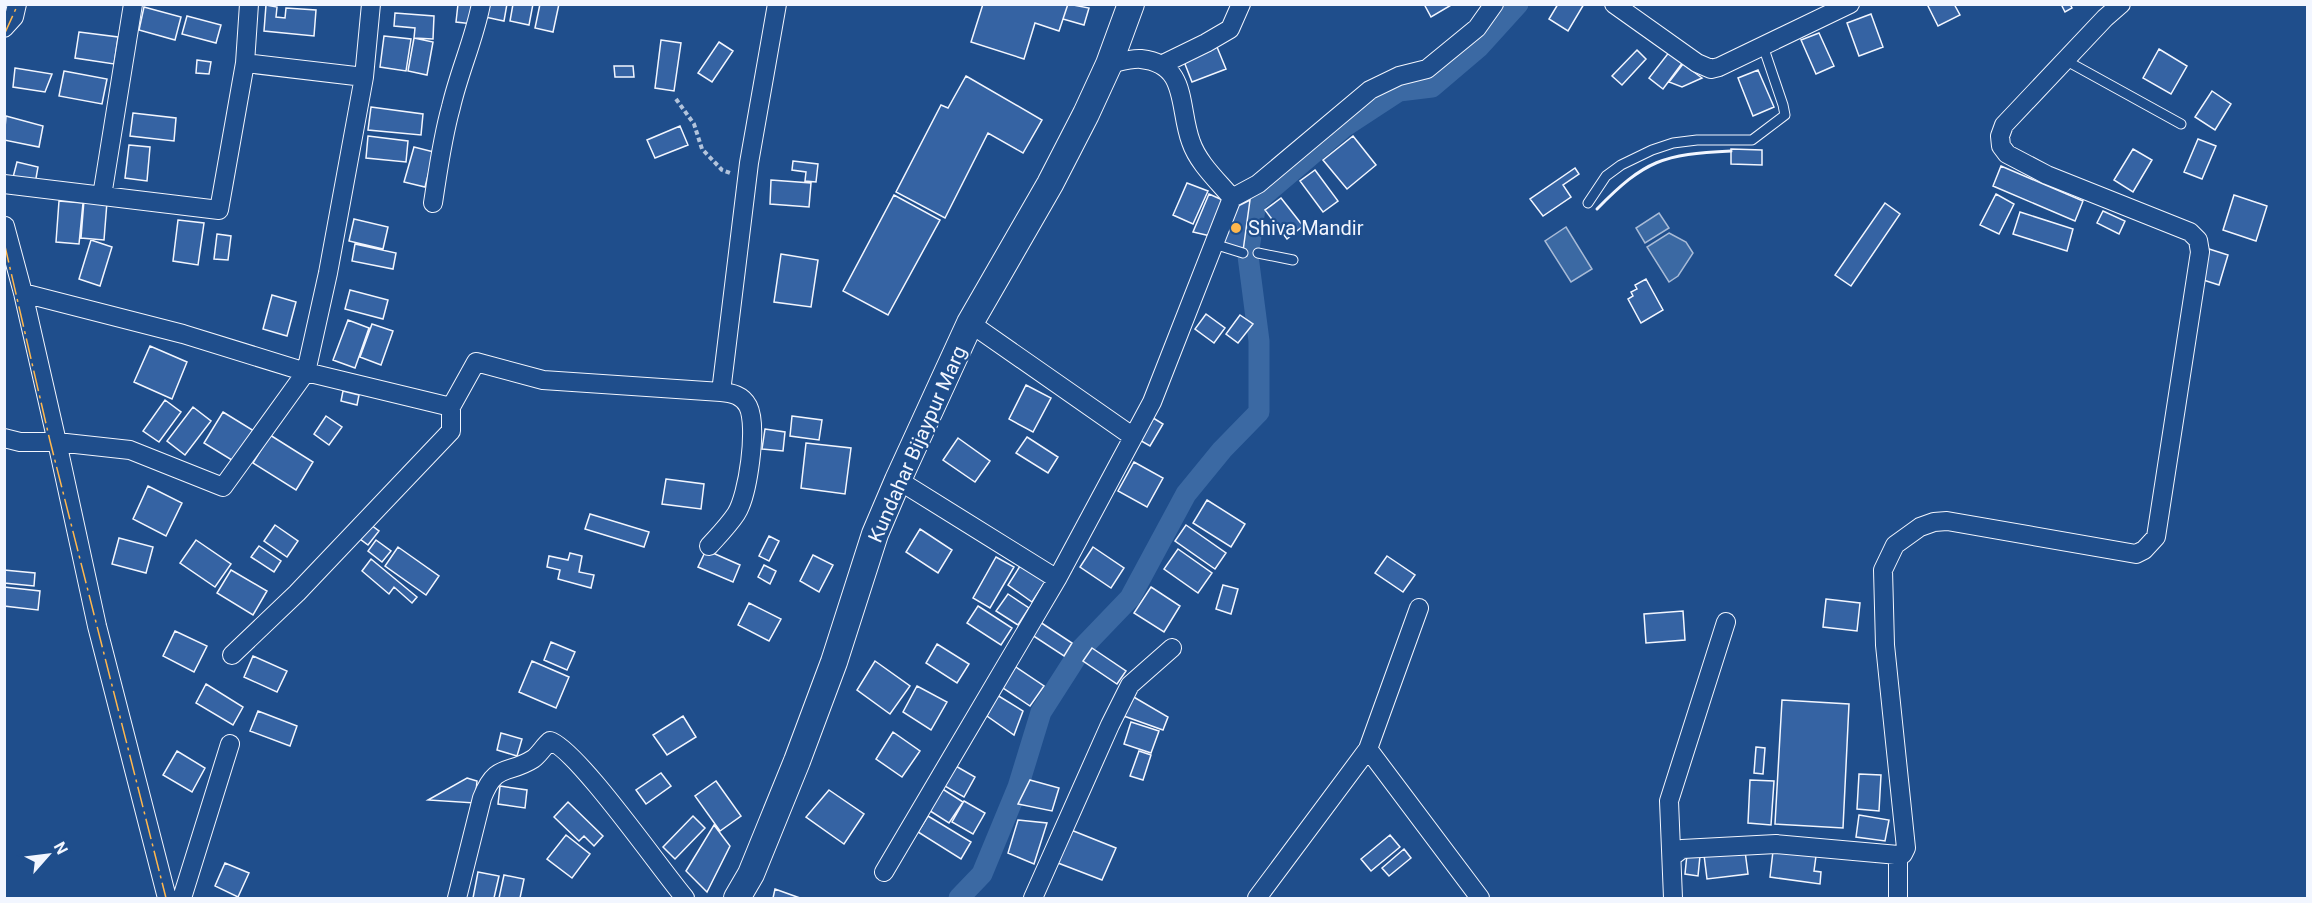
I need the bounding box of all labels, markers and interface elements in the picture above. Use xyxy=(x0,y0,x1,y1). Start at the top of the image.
place label: Shiva Mandir xyxy=(1248,216,1364,240)
marker: Shiva Mandir xyxy=(1229,221,1243,235)
street label: Kundahar Bijaypur Marg xyxy=(863,342,971,546)
north arrow xyxy=(18,825,78,885)
text: N xyxy=(50,839,72,858)

